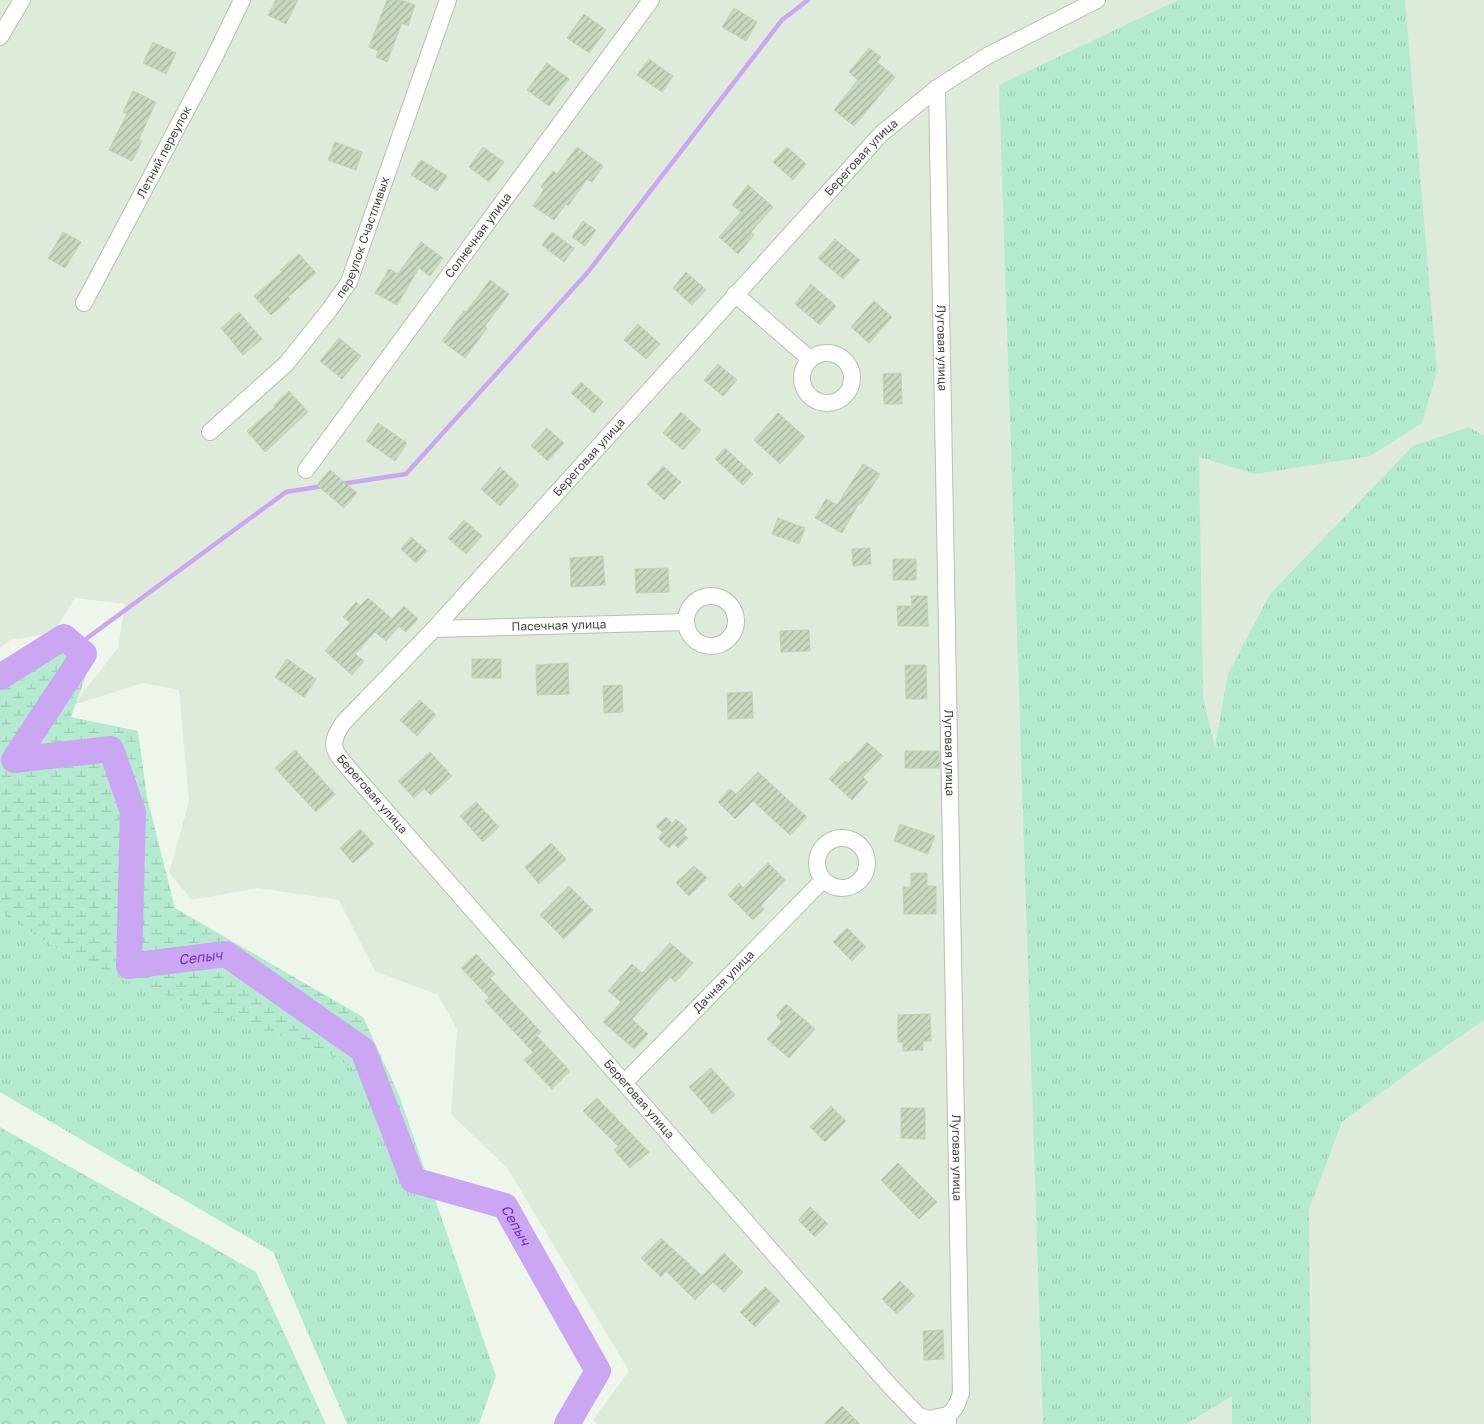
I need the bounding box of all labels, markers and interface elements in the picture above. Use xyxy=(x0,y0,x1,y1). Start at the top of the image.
street label: Летний переулок xyxy=(133,103,194,200)
street label: Береговая улица xyxy=(821,115,901,199)
street label: переулок Счастливых xyxy=(332,174,393,301)
street label: Солнечная улица xyxy=(441,189,514,281)
street label: Луговая улица xyxy=(934,305,951,391)
street label: Береговая улица xyxy=(549,415,628,499)
street label: Пасечная улица xyxy=(511,616,607,634)
street label: Луговая улица xyxy=(941,709,958,796)
street label: Береговая улица xyxy=(334,751,411,836)
water label: Сепыч xyxy=(177,945,224,968)
street label: Дачная улица xyxy=(690,947,757,1015)
street label: Береговая улица xyxy=(601,1056,678,1141)
street label: Луговая улица xyxy=(949,1114,965,1201)
water label: Сепыч xyxy=(498,1201,535,1249)

